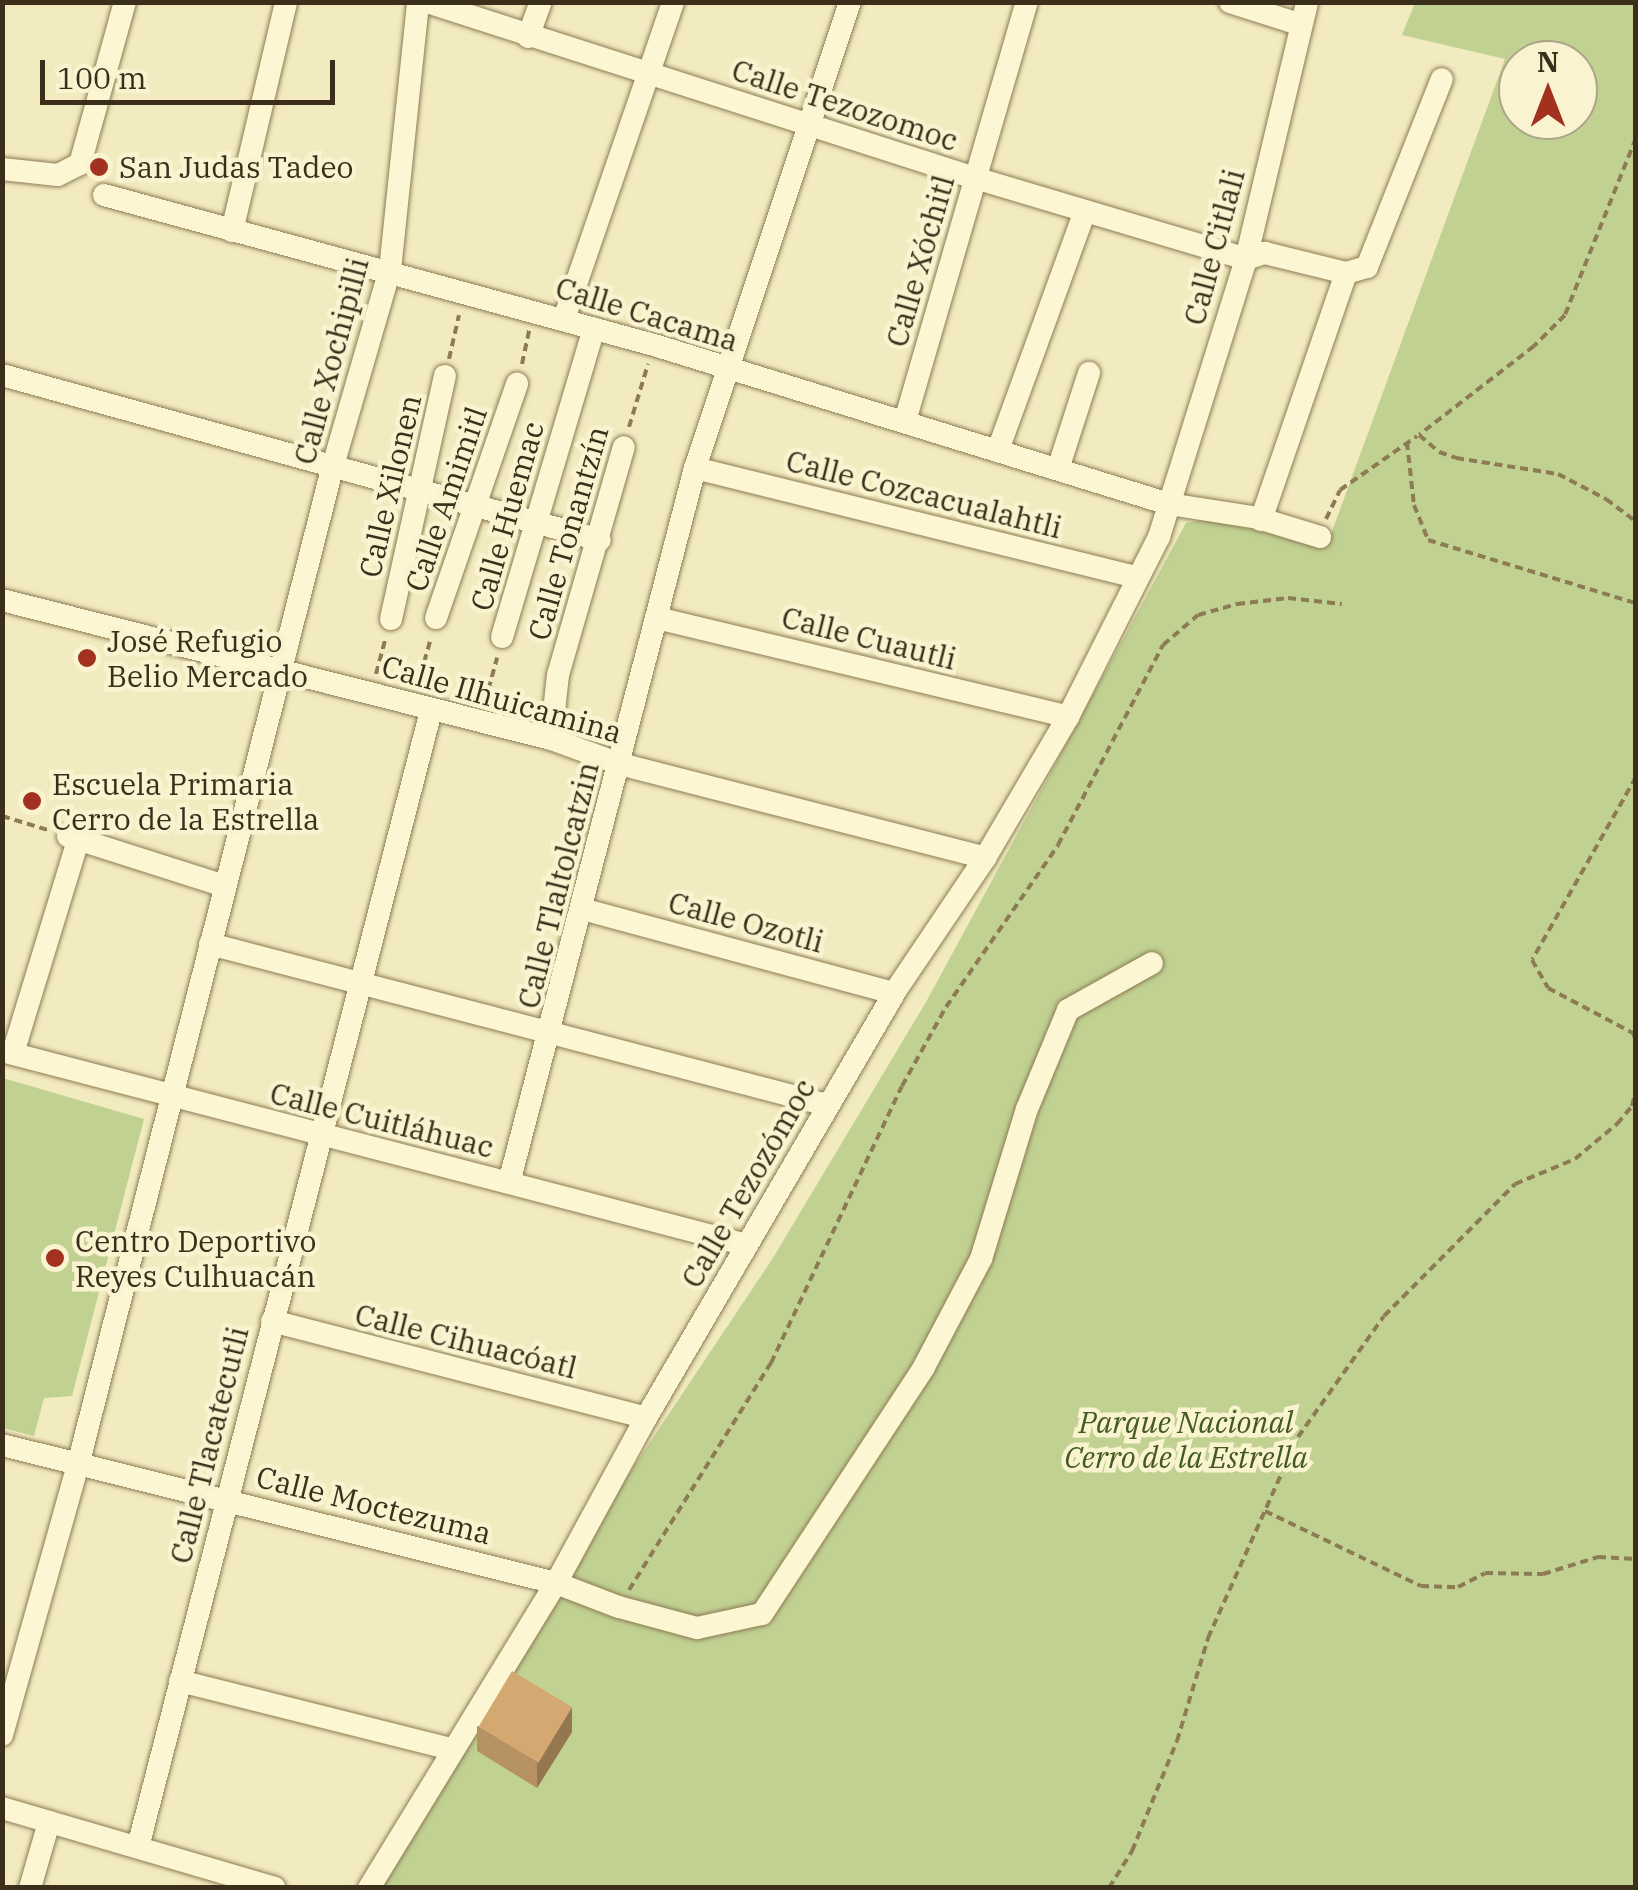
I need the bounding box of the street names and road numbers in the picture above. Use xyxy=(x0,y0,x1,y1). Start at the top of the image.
street label: Calle Tezozomoc xyxy=(727,52,963,158)
street label: Calle Citlali xyxy=(1176,165,1252,329)
street label: Calle Xóchitl xyxy=(878,171,962,351)
street label: Calle Xochipilli xyxy=(286,254,376,468)
street label: Calle Cacama xyxy=(551,269,743,359)
street label: Calle Xilonen xyxy=(351,391,429,581)
street label: Calle Amimitl xyxy=(398,402,494,596)
street label: Calle Huemac xyxy=(463,417,551,615)
street label: Calle Tonantzín xyxy=(520,422,616,644)
street label: Calle Cozcacualahtli xyxy=(783,442,1065,546)
street label: Calle Cuautli xyxy=(778,599,960,677)
street label: Calle Ilhuicamina xyxy=(378,648,626,750)
street label: Calle Tlaltolcatzin xyxy=(510,758,606,1012)
street label: Calle Ozotli xyxy=(665,884,827,960)
street label: Calle Tezozómoc xyxy=(674,1072,822,1294)
street label: Calle Cuitláhuac xyxy=(266,1075,498,1165)
street label: Calle Cihuacóatl xyxy=(351,1296,581,1386)
street label: Calle Tlacatecutli xyxy=(162,1323,256,1567)
street label: Calle Moctezuma xyxy=(253,1458,495,1552)

